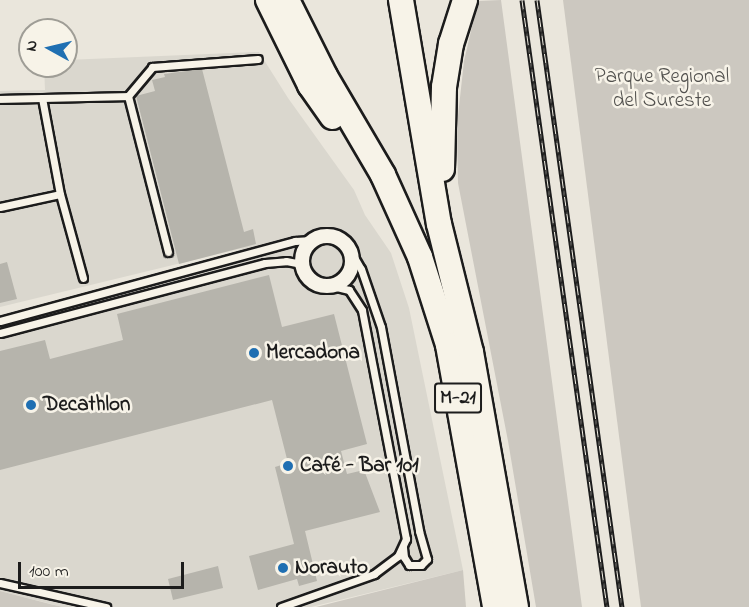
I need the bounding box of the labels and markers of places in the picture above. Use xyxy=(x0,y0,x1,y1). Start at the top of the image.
place label: Mercadona xyxy=(266,340,360,366)
marker: Mercadona xyxy=(247,346,261,360)
place label: Decathlon xyxy=(43,392,130,418)
marker: Decathlon xyxy=(24,398,38,412)
place label: Café - Bar 101 xyxy=(300,453,419,479)
marker: Café - Bar 101 xyxy=(281,459,295,473)
place label: Norauto xyxy=(295,555,368,581)
marker: Norauto xyxy=(276,561,290,575)

